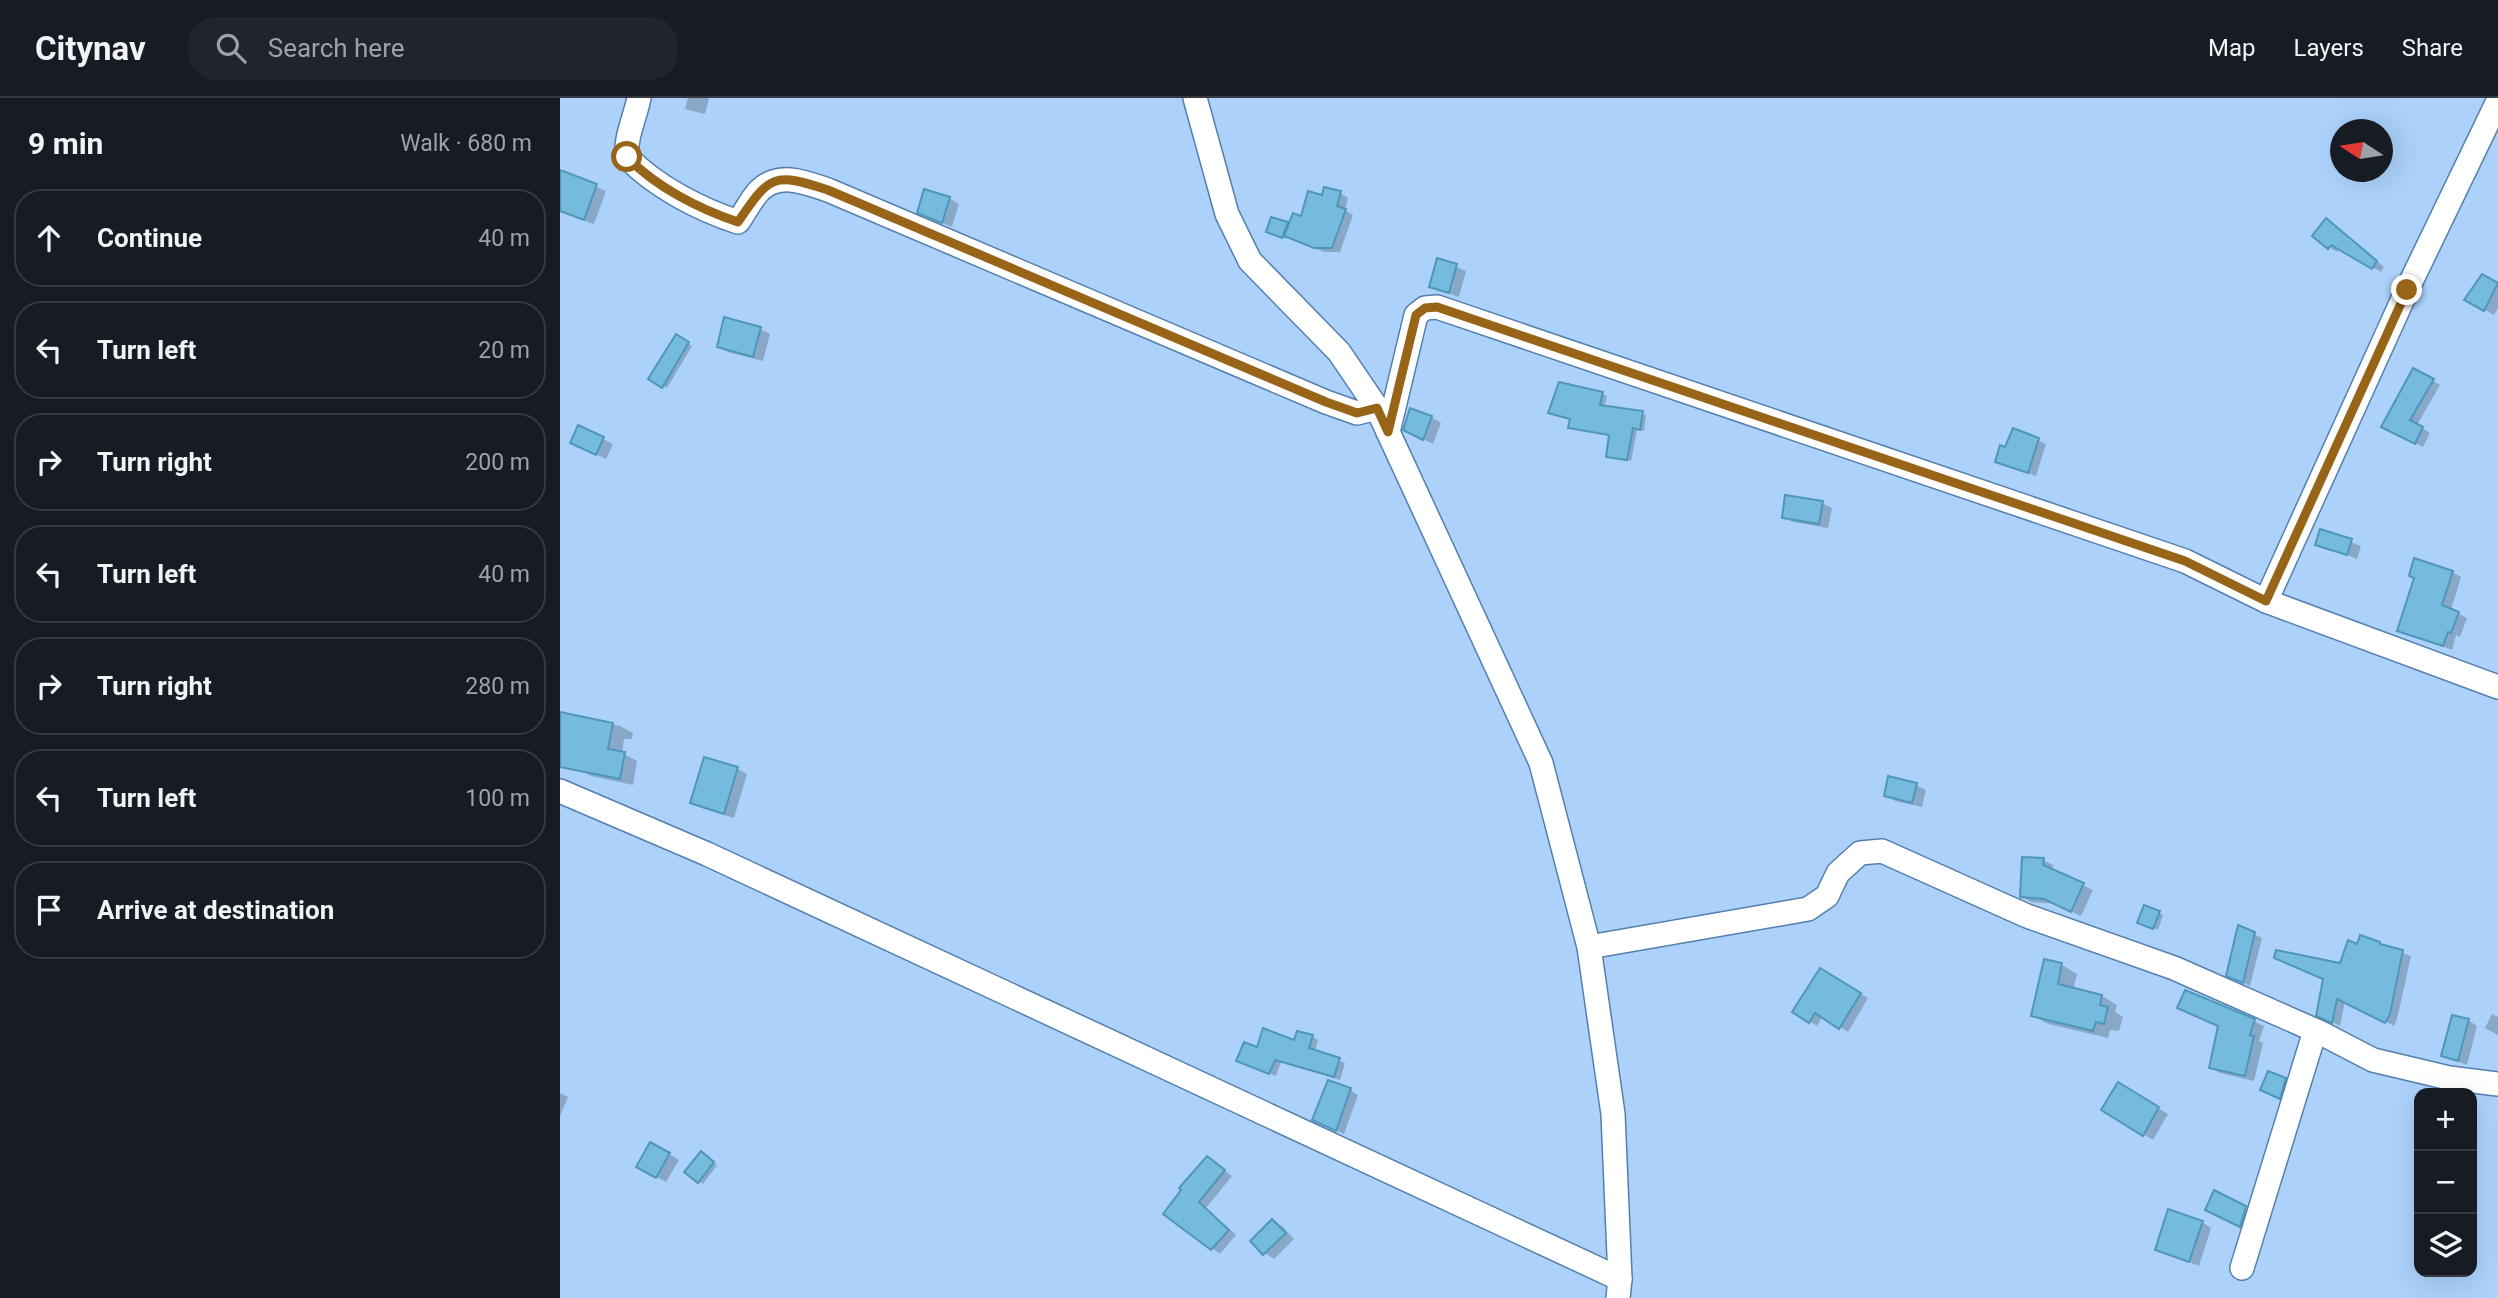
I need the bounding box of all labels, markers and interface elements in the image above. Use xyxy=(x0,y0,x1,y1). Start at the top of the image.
search box xyxy=(188,17,678,80)
text: Citynav xyxy=(35,29,146,68)
icon: search xyxy=(212,29,250,67)
text: Search here xyxy=(268,33,405,63)
text: Map xyxy=(2208,34,2256,62)
text: Layers xyxy=(2294,34,2364,62)
text: Share xyxy=(2402,34,2463,62)
north arrow xyxy=(2330,119,2393,182)
text: 9 min xyxy=(28,126,103,161)
text: Walk · 680 m xyxy=(400,130,532,157)
route start xyxy=(611,141,642,172)
icon: ahead xyxy=(30,219,68,257)
text: Continue xyxy=(97,223,202,253)
text: 40 m xyxy=(478,225,530,252)
route end xyxy=(2391,274,2422,305)
icon: left xyxy=(30,331,68,369)
text: Turn left xyxy=(97,335,196,365)
text: 20 m xyxy=(478,337,530,364)
icon: right xyxy=(30,443,68,481)
text: Turn right xyxy=(97,447,212,477)
text: 200 m xyxy=(465,449,530,476)
icon: left xyxy=(30,555,68,593)
text: Turn left xyxy=(97,559,196,589)
text: 40 m xyxy=(478,561,530,588)
icon: right xyxy=(30,667,68,705)
text: Turn right xyxy=(97,671,212,701)
text: 280 m xyxy=(465,673,530,700)
icon: left xyxy=(30,779,68,817)
text: Turn left xyxy=(97,783,196,813)
text: 100 m xyxy=(465,785,530,812)
icon: arrive xyxy=(30,891,68,929)
text: Arrive at destination xyxy=(97,895,334,925)
map controls xyxy=(2414,1088,2477,1277)
button: + xyxy=(2414,1088,2477,1151)
button: − xyxy=(2414,1151,2477,1214)
button: layers xyxy=(2414,1214,2477,1277)

